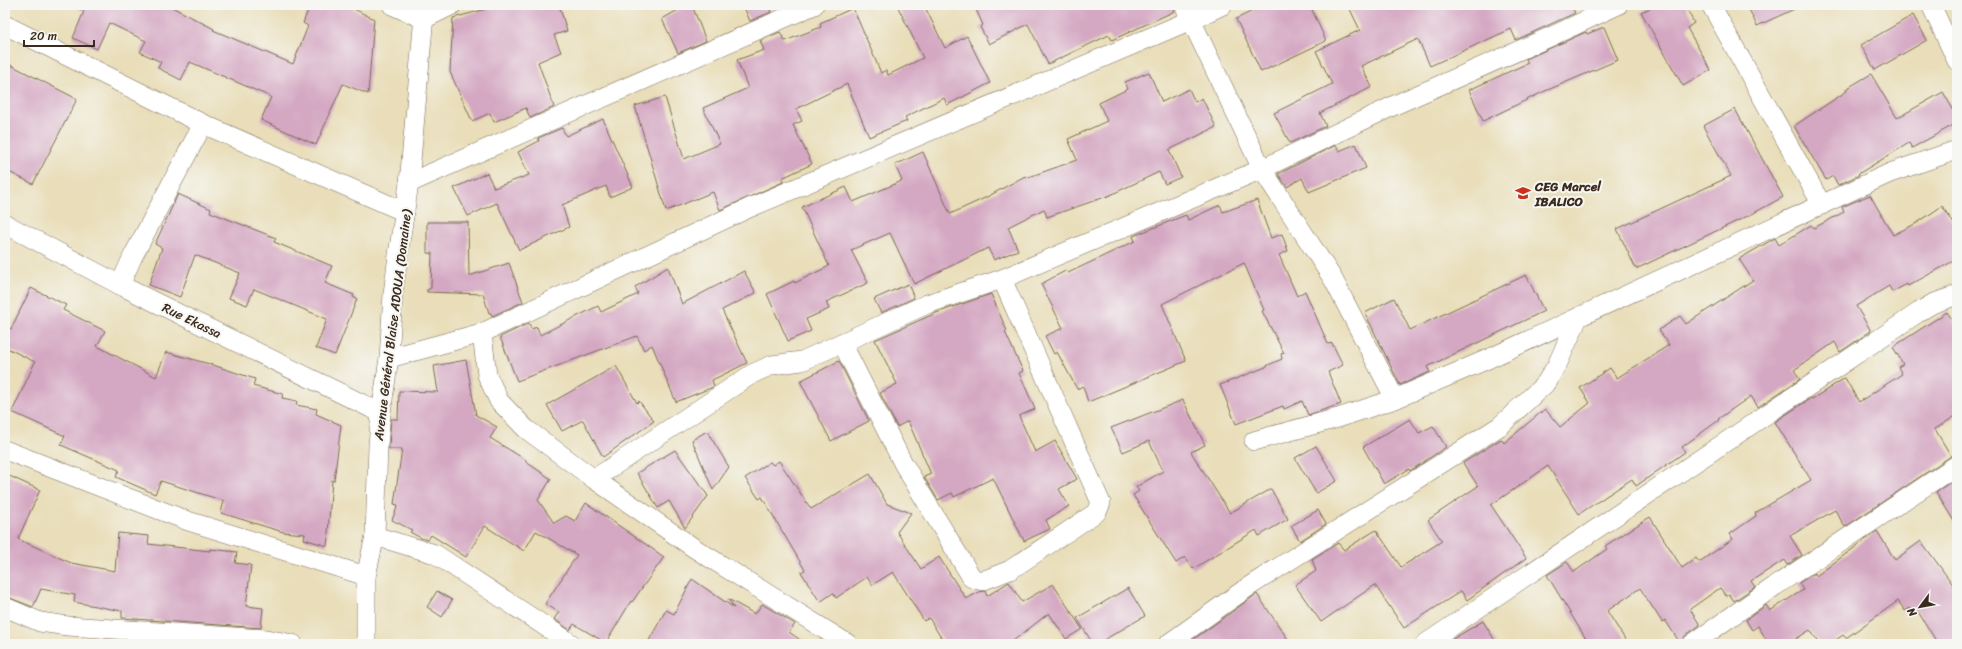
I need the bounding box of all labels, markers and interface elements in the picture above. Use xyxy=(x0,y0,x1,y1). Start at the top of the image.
scale bar xyxy=(24,22,94,48)
text: 20 m xyxy=(30,25,57,47)
place label: CEG Marcel IBALICO xyxy=(1534,175,1602,213)
school or university icon: CEG Marcel IBALICO xyxy=(1514,184,1532,202)
street label: Avenue Général Blaise ADOUA (Domaine) xyxy=(367,207,418,443)
street label: Rue Ekassa xyxy=(158,296,226,345)
north arrow xyxy=(1900,587,1940,627)
text: N xyxy=(1902,603,1923,621)

